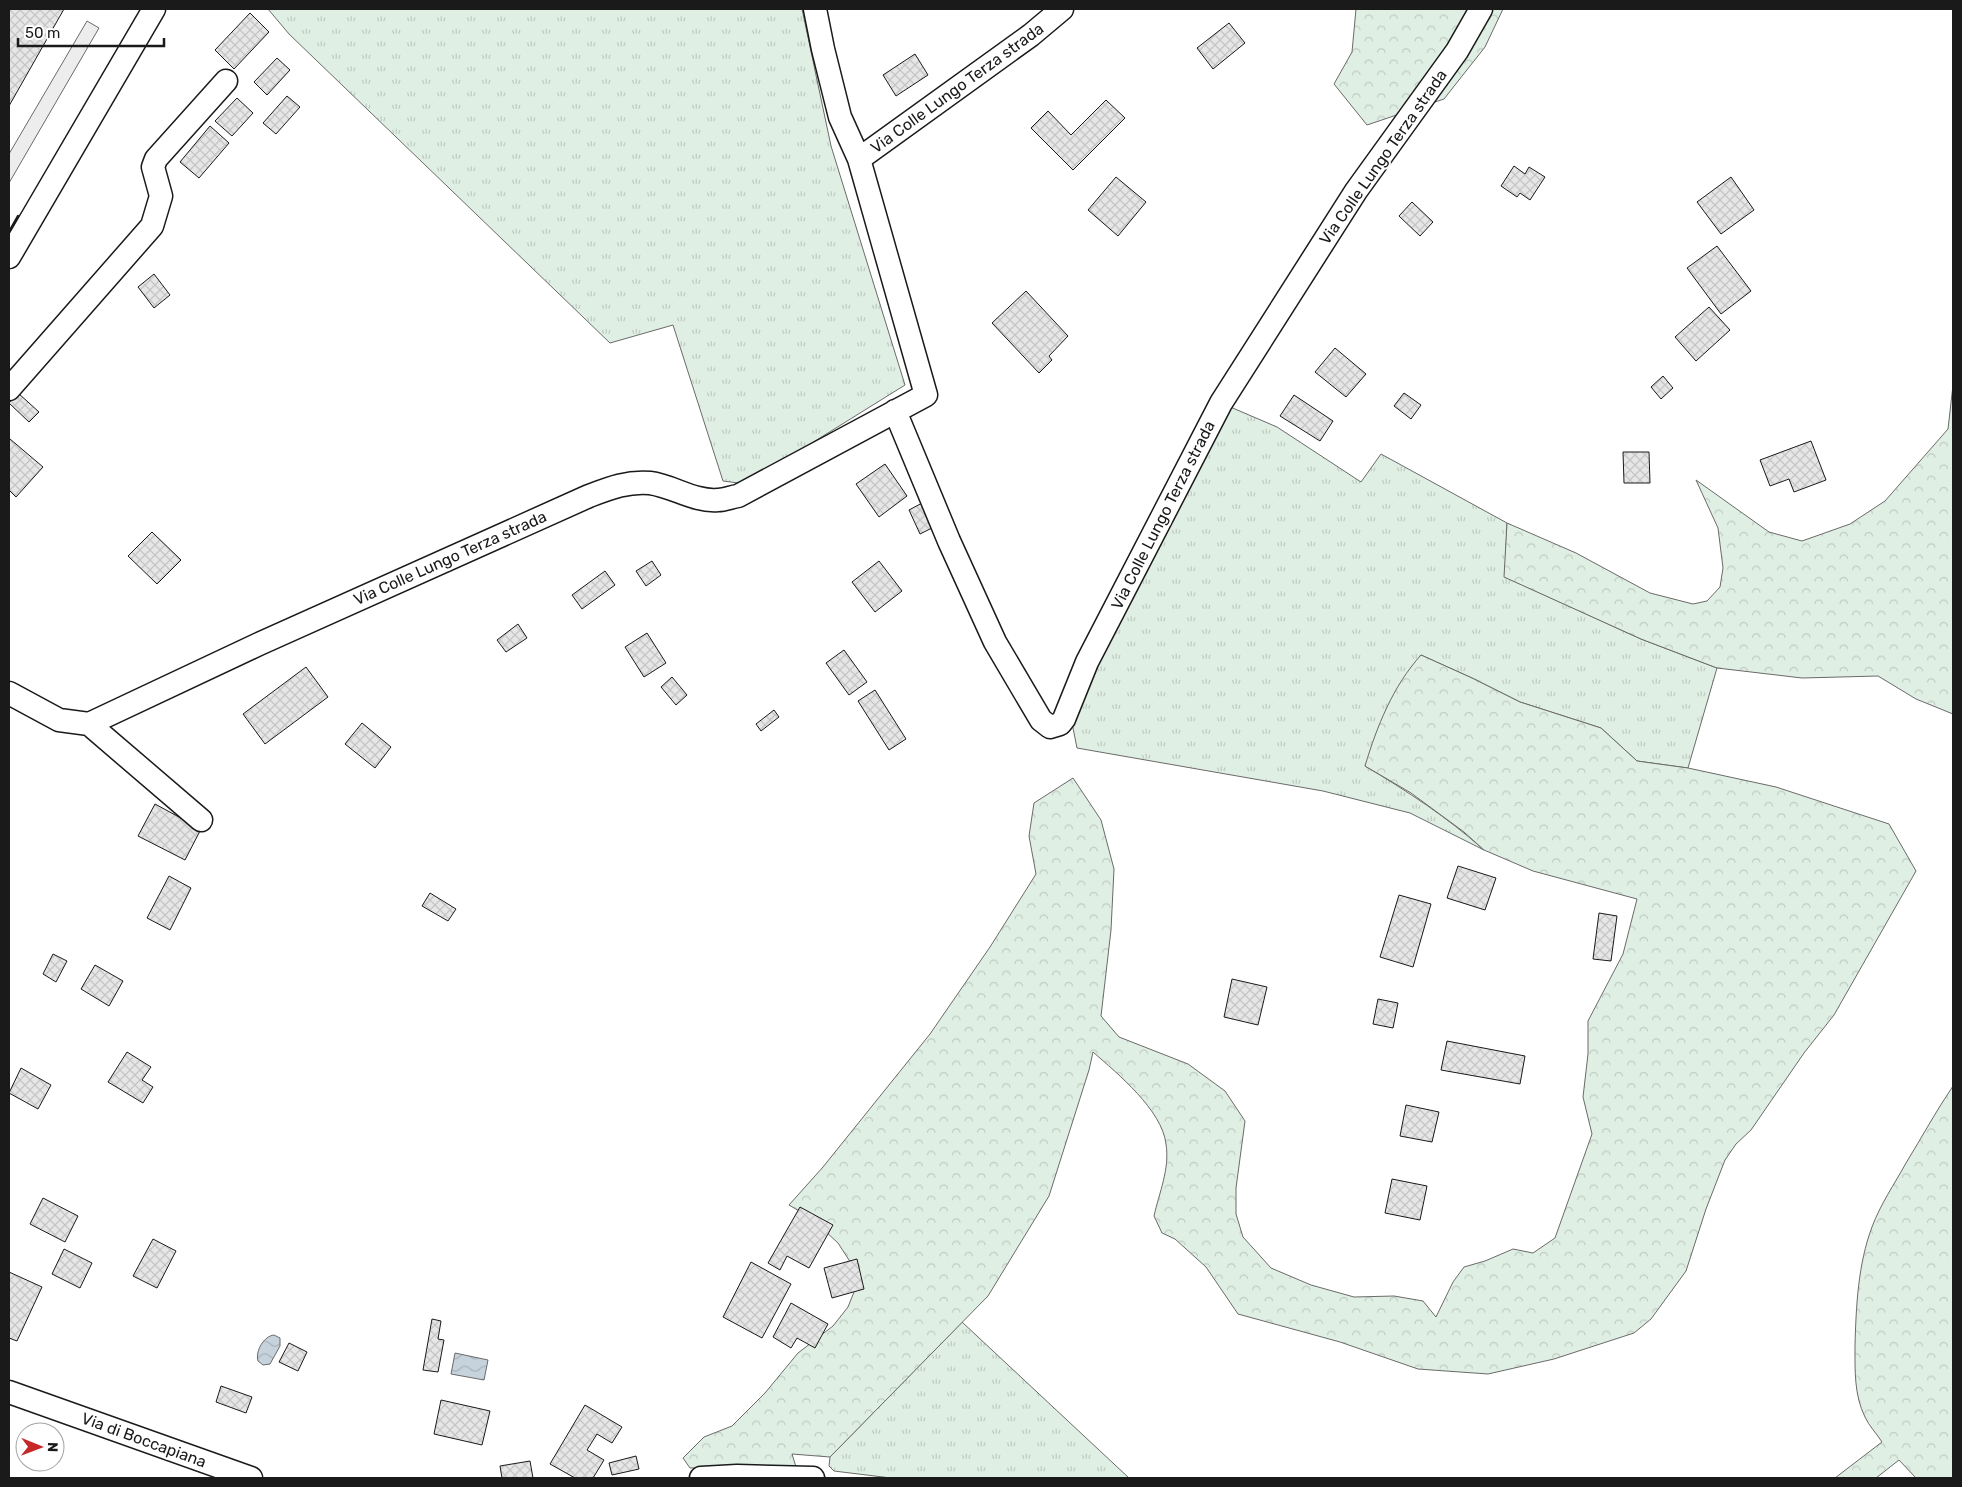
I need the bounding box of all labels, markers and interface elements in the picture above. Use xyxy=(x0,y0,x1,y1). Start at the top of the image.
scale bar xyxy=(18,15,164,47)
street label: Via Colle Lungo Terza strada xyxy=(867,19,1047,157)
text: 50 m xyxy=(25,24,60,42)
street label: Via Colle Lungo Terza strada xyxy=(1315,66,1451,248)
street label: Via Colle Lungo Terza strada xyxy=(1107,418,1219,612)
street label: Via Colle Lungo Terza strada xyxy=(351,507,549,609)
street label: Via di Boccapiana xyxy=(79,1409,209,1471)
north arrow xyxy=(15,1422,65,1472)
text: N xyxy=(44,1442,61,1452)

